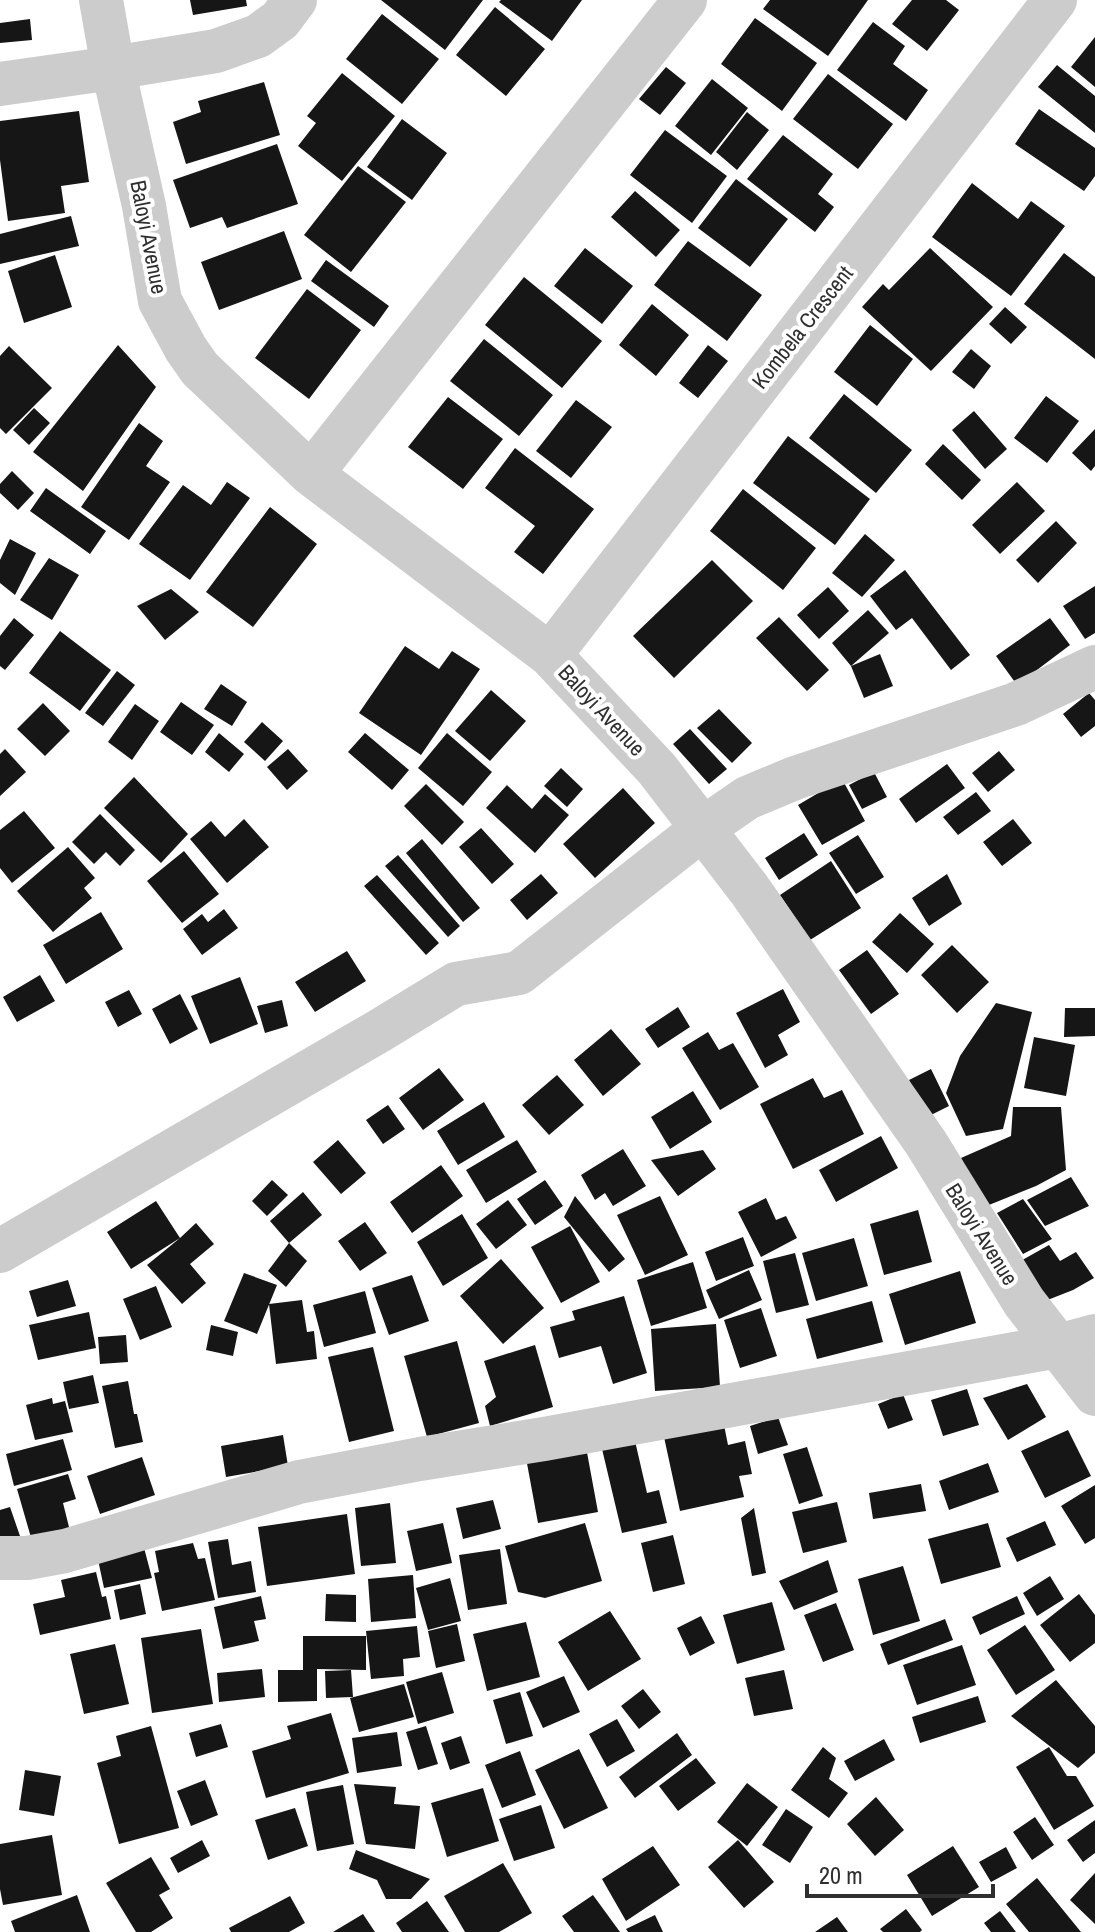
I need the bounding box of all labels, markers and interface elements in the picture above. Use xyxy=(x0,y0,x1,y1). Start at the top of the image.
street label: Baloyi Avenue xyxy=(123,178,175,296)
street label: Kombela Crescent xyxy=(745,259,859,395)
street label: Baloyi Avenue xyxy=(552,658,652,762)
street label: Baloyi Avenue xyxy=(939,1177,1025,1291)
scale bar xyxy=(807,1848,993,1898)
text: 20 m xyxy=(819,1859,863,1891)

